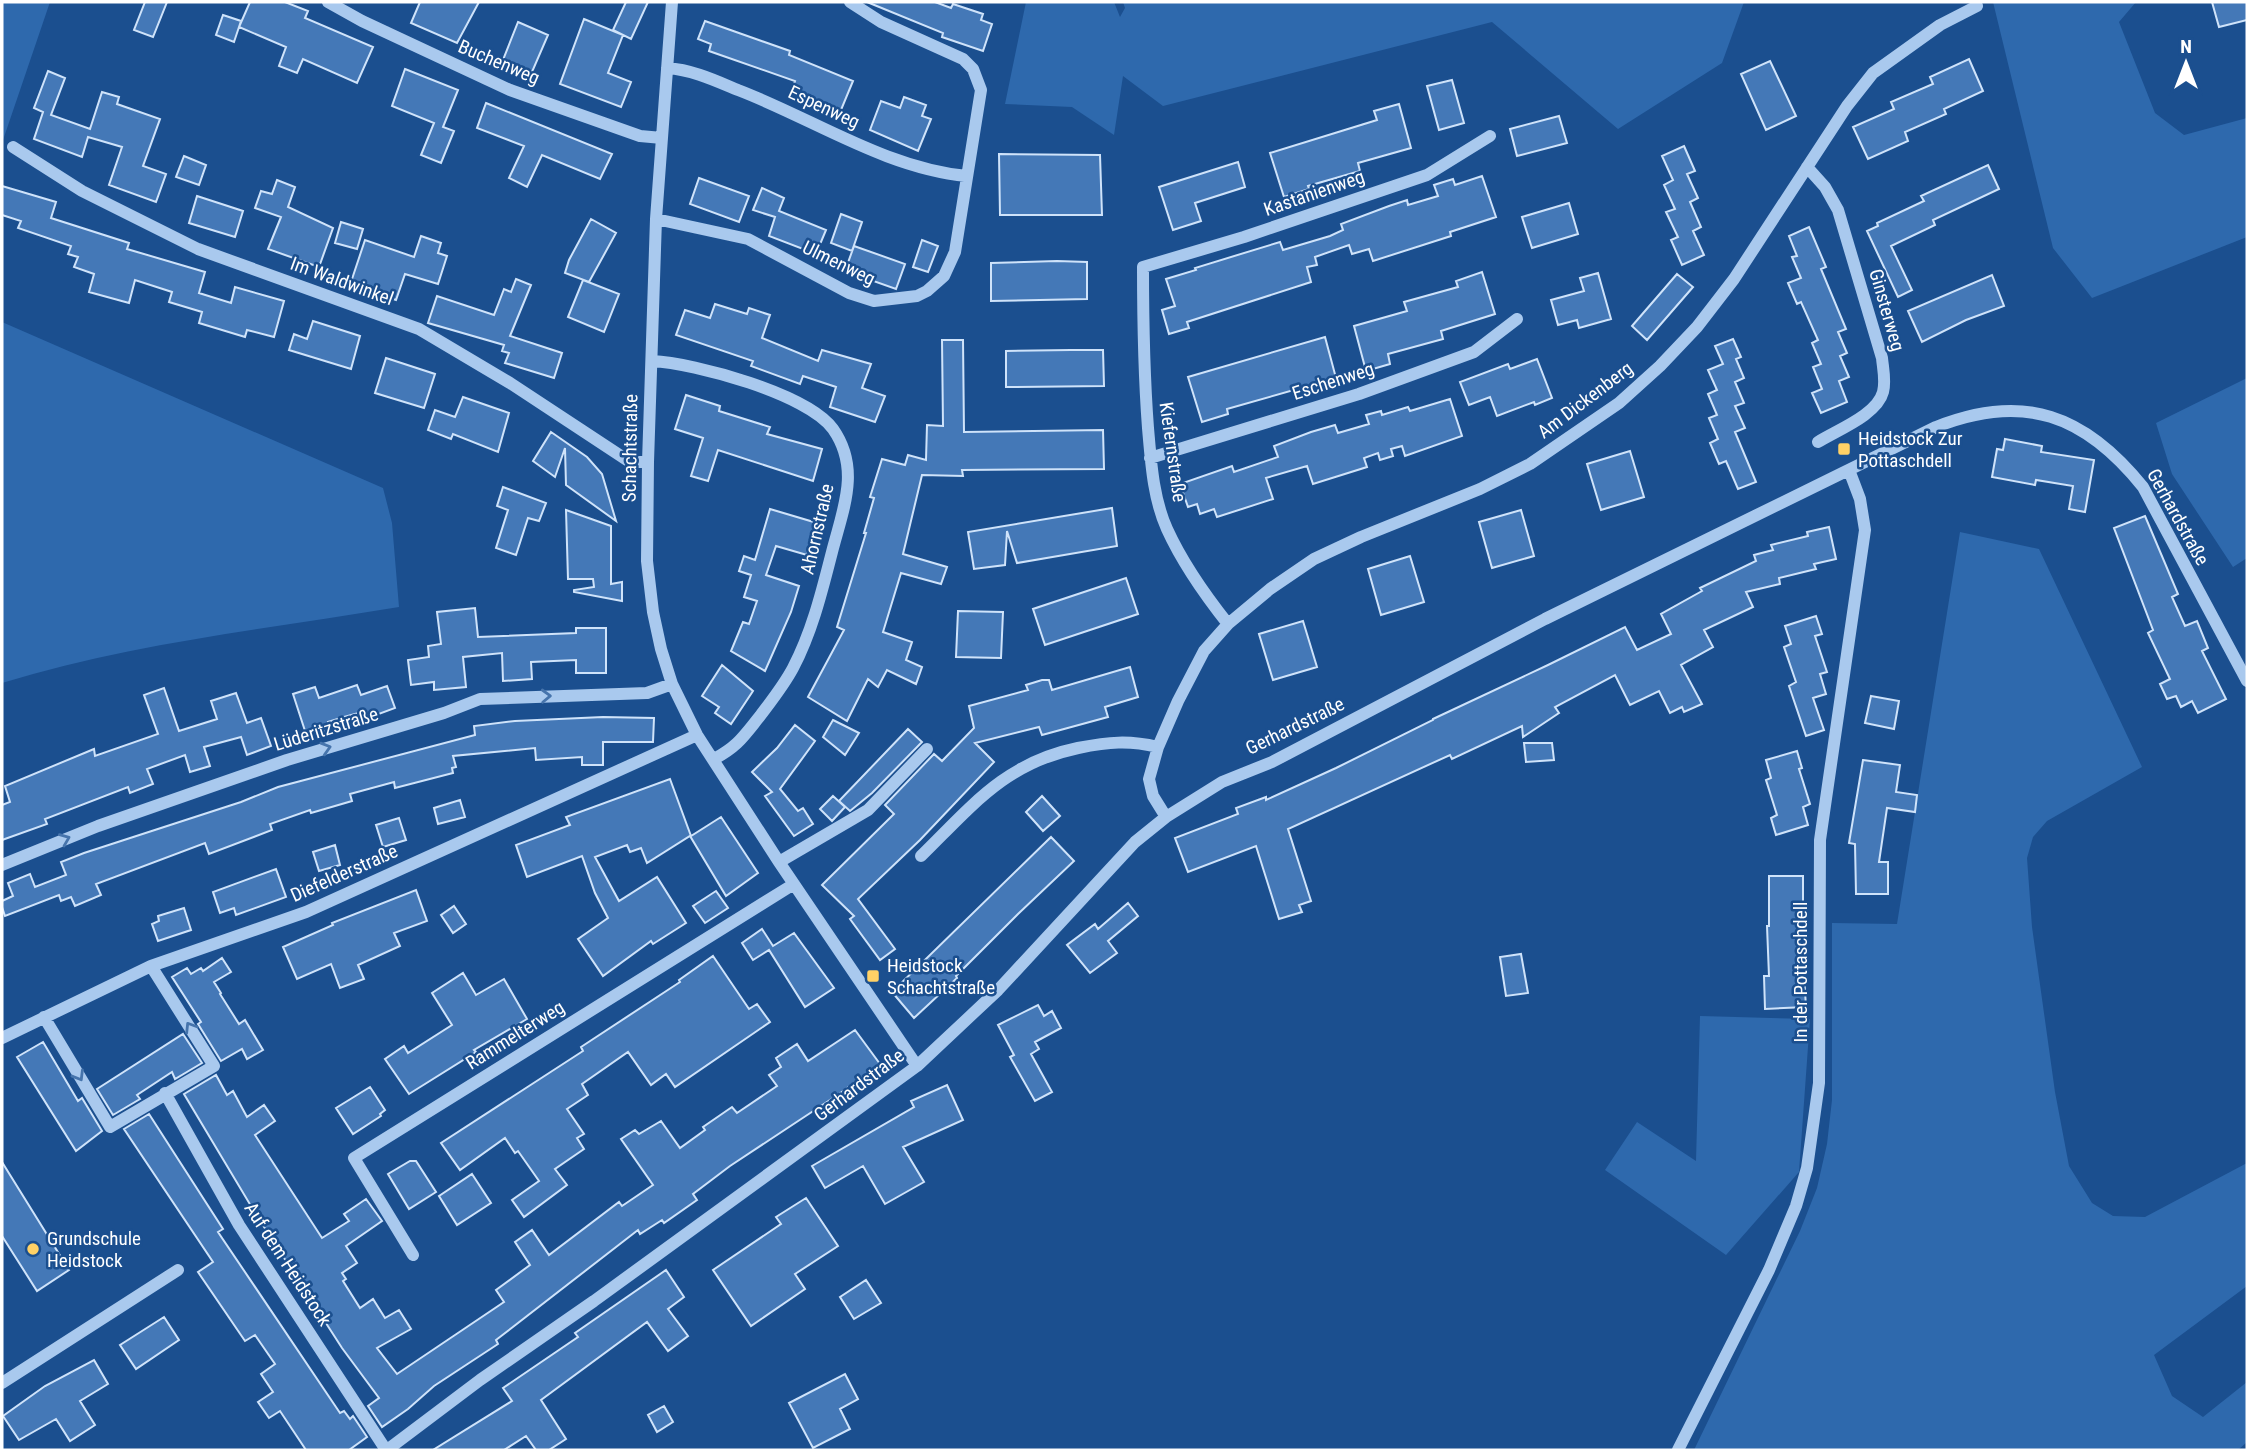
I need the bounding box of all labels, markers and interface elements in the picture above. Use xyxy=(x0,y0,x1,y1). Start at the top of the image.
north arrow xyxy=(2151,28,2221,98)
street label: Buchenweg xyxy=(455,35,543,89)
text: N xyxy=(2180,35,2192,58)
street label: Espenweg xyxy=(785,80,863,134)
street label: Kastanienweg xyxy=(1261,165,1367,221)
street label: Ulmenweg xyxy=(799,236,879,290)
street label: Im Waldwinkel xyxy=(287,252,397,310)
street label: Ginsterweg xyxy=(1864,266,1910,354)
street label: Eschenweg xyxy=(1289,357,1377,405)
street label: Am Dickenberg xyxy=(1533,357,1637,443)
street label: Schachtstraße xyxy=(618,394,642,502)
street label: Kiefernstraße xyxy=(1155,400,1191,504)
place label: Heidstock Zur Pottaschdell xyxy=(1858,427,1963,472)
marker: Heidstock Zur Pottaschdell xyxy=(1836,441,1852,457)
street label: Gerhardstraße xyxy=(2142,465,2214,569)
street label: Ahornstraße xyxy=(795,481,839,577)
one-way arrow xyxy=(540,689,551,704)
street label: Gerhardstraße xyxy=(1242,692,1348,760)
street label: Lüderitzstraße xyxy=(271,702,381,756)
one-way arrow xyxy=(320,742,332,757)
one-way arrow xyxy=(58,833,70,847)
street label: Diefelderstraße xyxy=(287,839,401,907)
street label: In der Pottaschdell xyxy=(1789,902,1812,1042)
place label: Heidstock Schachtstraße xyxy=(887,954,995,999)
marker: Heidstock Schachtstraße xyxy=(865,968,881,984)
street label: Rammelterweg xyxy=(461,996,569,1074)
one-way arrow xyxy=(185,1022,198,1035)
street label: Gerhardstraße xyxy=(809,1044,909,1126)
one-way arrow xyxy=(70,1068,83,1081)
street label: Auf dem Heidstock xyxy=(239,1198,337,1331)
place label: Grundschule Heidstock xyxy=(47,1227,141,1272)
marker: Grundschule Heidstock xyxy=(25,1241,41,1257)

